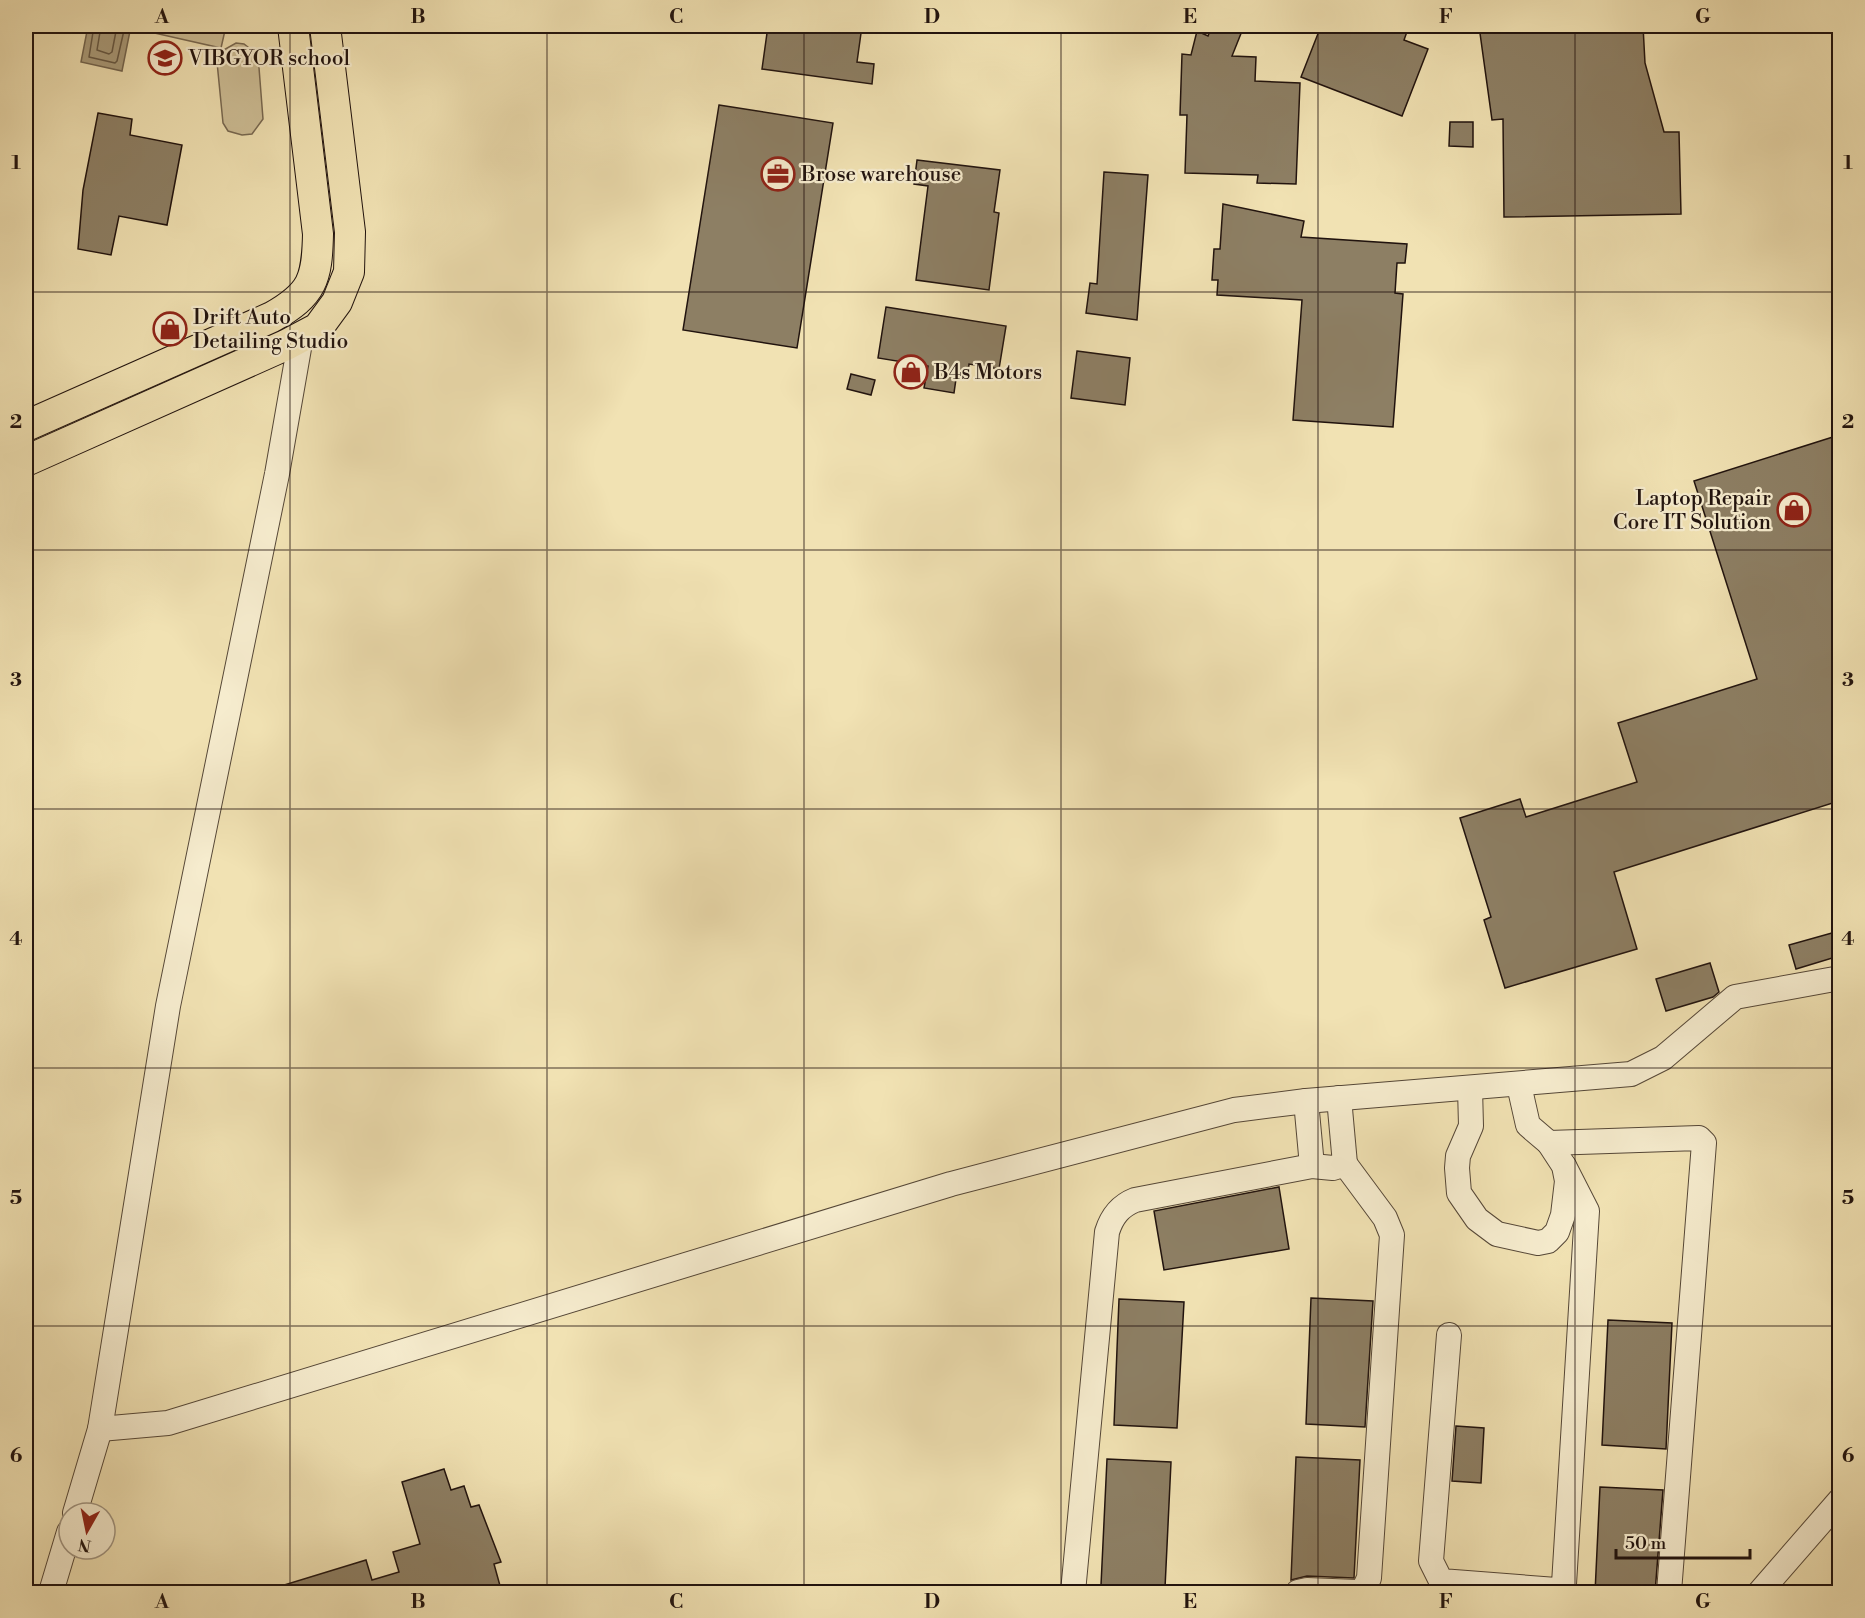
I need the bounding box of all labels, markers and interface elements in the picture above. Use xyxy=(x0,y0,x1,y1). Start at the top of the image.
text: A xyxy=(154,5,170,30)
text: B xyxy=(410,5,426,30)
text: C xyxy=(669,5,683,30)
text: D xyxy=(924,5,940,30)
text: E xyxy=(1183,5,1197,30)
text: F xyxy=(1439,5,1453,30)
text: G xyxy=(1695,5,1711,30)
school or university icon: VIBGYOR school xyxy=(147,40,183,76)
place label: VIBGYOR school xyxy=(187,46,350,72)
text: 1 xyxy=(11,151,21,176)
text: 1 xyxy=(1843,151,1853,176)
office icon: Brose warehouse xyxy=(760,156,796,192)
place label: Brose warehouse xyxy=(800,162,961,188)
place label: Drift Auto Detailing Studio xyxy=(193,305,348,355)
shop icon: Drift Auto Detailing Studio xyxy=(152,311,188,347)
shop icon: B4s Motors xyxy=(893,354,929,390)
place label: B4s Motors xyxy=(933,360,1042,386)
text: 2 xyxy=(10,410,22,435)
text: 2 xyxy=(1842,410,1854,435)
place label: Laptop Repair Core IT Solution xyxy=(1613,486,1771,536)
shop icon: Laptop Repair Core IT Solution xyxy=(1776,492,1812,528)
text: 3 xyxy=(10,668,22,693)
text: 3 xyxy=(1842,668,1854,693)
text: 4 xyxy=(9,927,23,952)
text: 4 xyxy=(1841,927,1855,952)
text: 5 xyxy=(10,1186,22,1211)
text: 5 xyxy=(1842,1186,1854,1211)
text: 6 xyxy=(10,1444,23,1469)
text: 6 xyxy=(1842,1444,1855,1469)
north arrow xyxy=(57,1501,117,1561)
scale bar xyxy=(1616,1522,1750,1560)
text: 50 m xyxy=(1625,1532,1667,1555)
text: N xyxy=(77,1534,93,1556)
text: A xyxy=(154,1590,170,1615)
text: B xyxy=(410,1590,426,1615)
text: C xyxy=(669,1590,683,1615)
text: D xyxy=(924,1590,940,1615)
text: E xyxy=(1183,1590,1197,1615)
text: F xyxy=(1439,1590,1453,1615)
text: G xyxy=(1695,1590,1711,1615)

